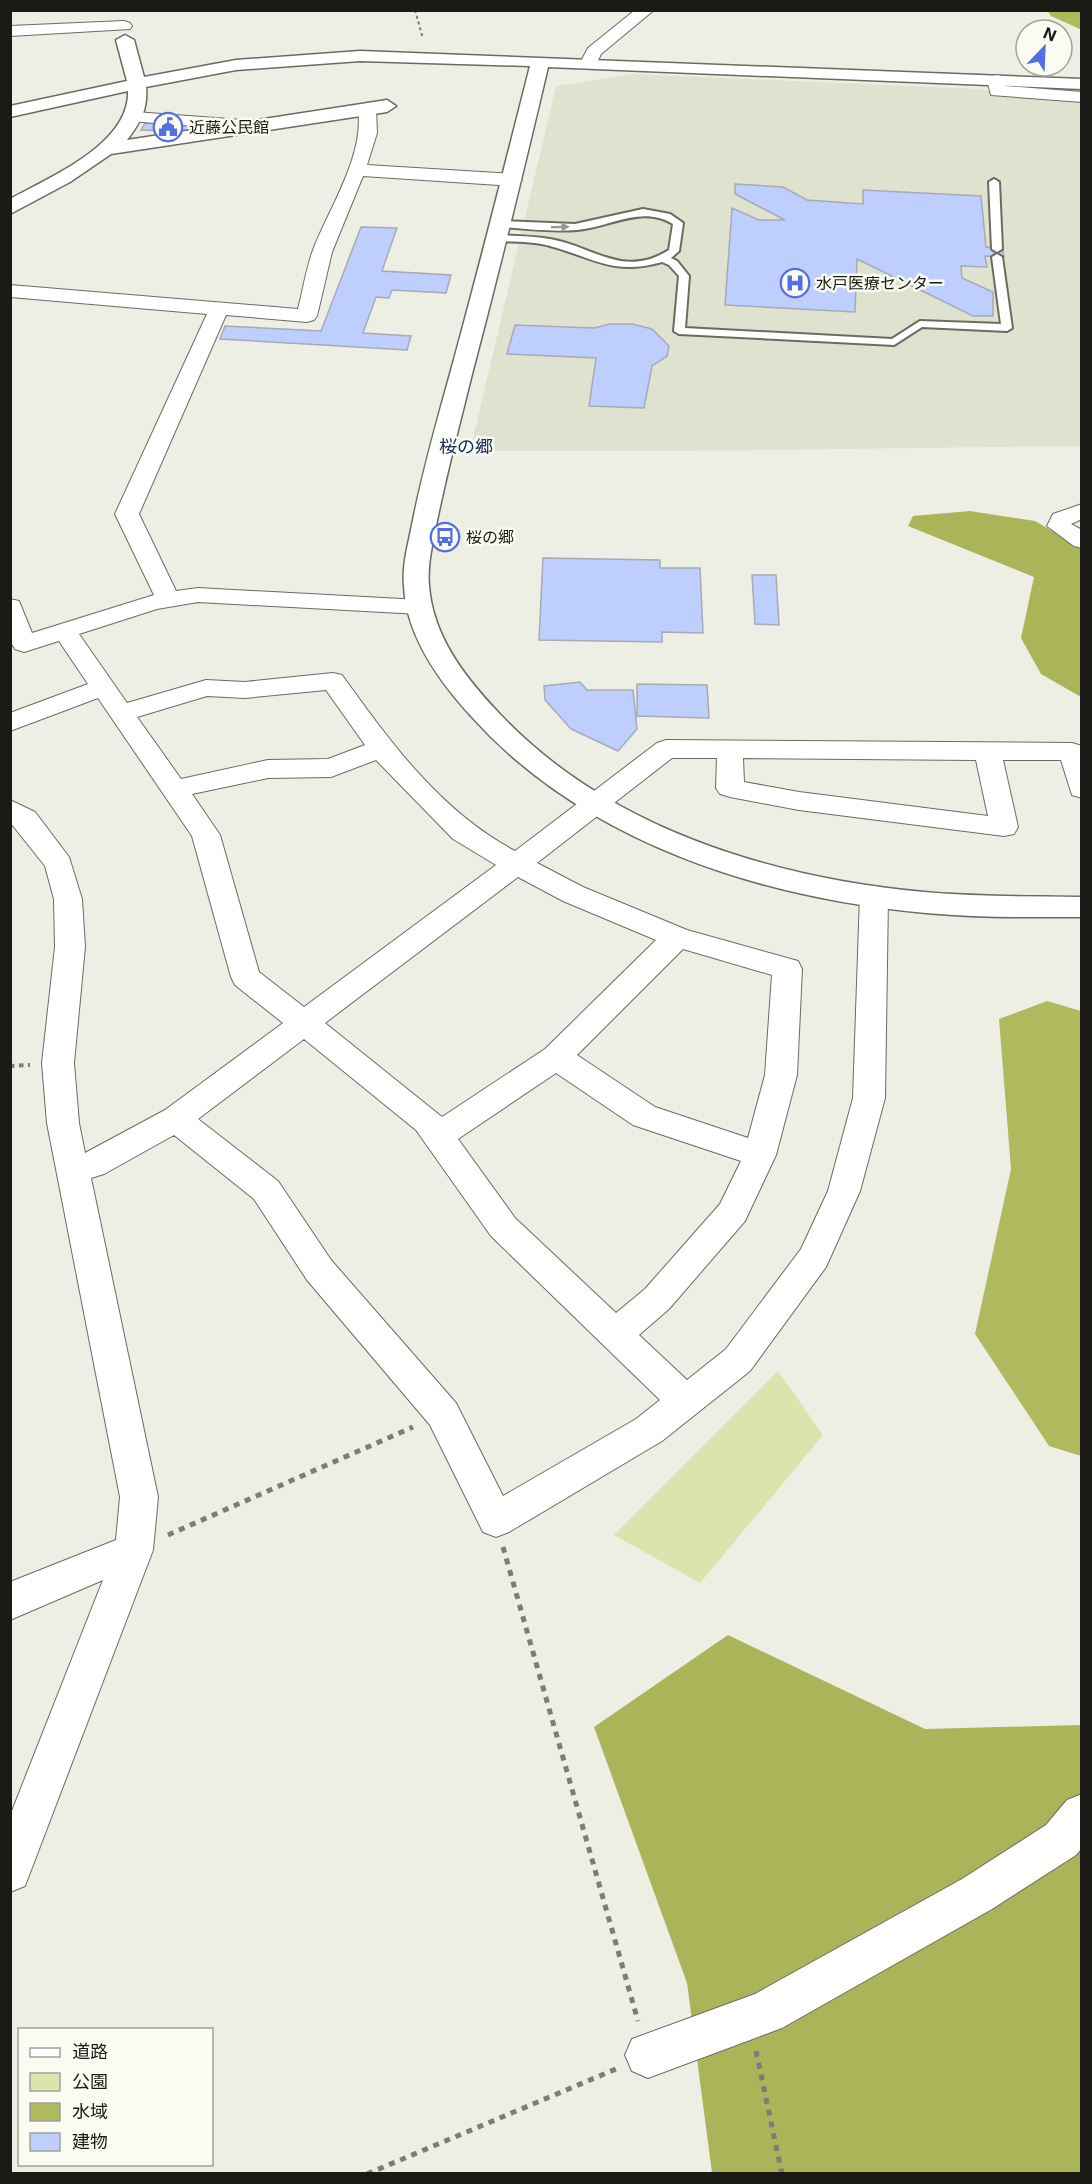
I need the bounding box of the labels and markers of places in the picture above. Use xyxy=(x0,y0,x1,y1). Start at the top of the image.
public building icon: 近藤公民館 xyxy=(152,111,184,143)
place label: 近藤公民館 xyxy=(189,117,269,137)
hospital icon: 水戸医療センター xyxy=(779,267,811,299)
place label: 水戸医療センター xyxy=(816,273,944,293)
bus stop icon: 桜の郷 xyxy=(429,521,461,553)
place label: 桜の郷 xyxy=(466,527,514,547)

